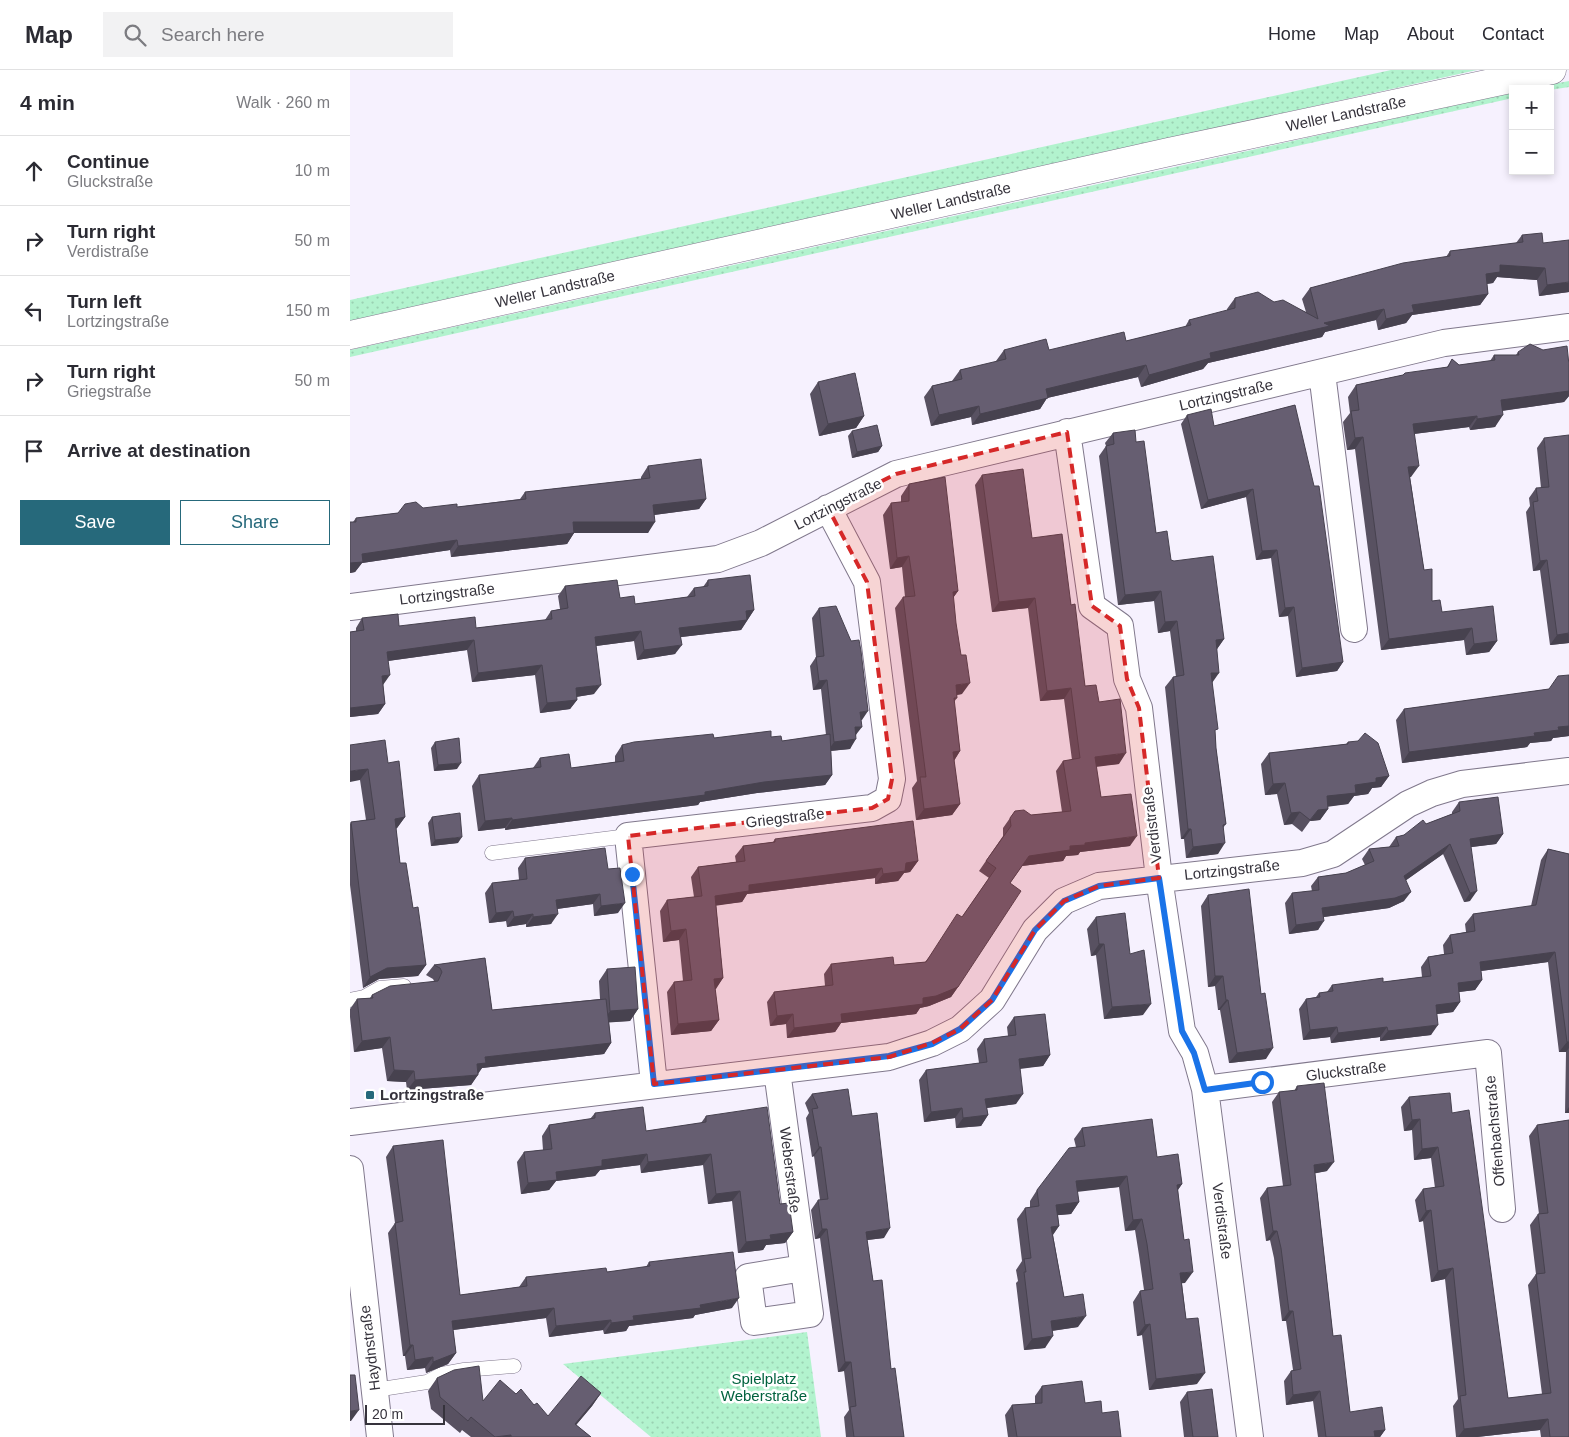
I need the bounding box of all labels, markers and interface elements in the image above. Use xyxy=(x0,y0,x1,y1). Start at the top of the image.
search box xyxy=(103,12,453,57)
text: Map xyxy=(25,21,73,48)
icon: search xyxy=(121,21,149,49)
text: Search here xyxy=(161,24,265,45)
text: Home xyxy=(1268,24,1316,44)
text: Map xyxy=(1344,24,1379,44)
text: About xyxy=(1407,24,1454,44)
text: Contact xyxy=(1482,24,1544,44)
map controls xyxy=(1509,85,1554,175)
button: + xyxy=(1509,85,1554,130)
text: 4 min xyxy=(20,91,75,114)
street label: Weller Landstraße xyxy=(1284,92,1407,135)
text: Walk · 260 m xyxy=(236,94,330,111)
button: − xyxy=(1509,130,1554,175)
text: Continue xyxy=(67,151,149,172)
icon: ahead xyxy=(20,157,48,185)
text: 10 m xyxy=(294,162,330,179)
text: Gluckstraße xyxy=(67,173,153,190)
street label: Weller Landstraße xyxy=(889,178,1012,223)
text: Turn right xyxy=(67,221,155,242)
icon: right xyxy=(20,227,48,255)
text: 50 m xyxy=(294,232,330,249)
text: Verdistraße xyxy=(67,243,149,260)
street label: Weller Landstraße xyxy=(493,266,616,311)
text: Turn left xyxy=(67,291,142,312)
icon: left xyxy=(20,297,48,325)
text: 150 m xyxy=(286,302,330,319)
text: Lortzingstraße xyxy=(67,313,169,330)
text: Turn right xyxy=(67,361,155,382)
icon: right xyxy=(20,367,48,395)
text: 50 m xyxy=(294,372,330,389)
street label: Lortzingstraße xyxy=(1177,375,1275,414)
text: Griegstraße xyxy=(67,383,151,400)
icon: arrive xyxy=(20,437,48,465)
text: Arrive at destination xyxy=(67,440,251,461)
street label: Lortzingstraße xyxy=(791,474,884,533)
button: Save xyxy=(20,500,170,545)
button: Share xyxy=(180,500,330,545)
street label: Lortzingstraße xyxy=(398,579,496,608)
street label: Verdistraße xyxy=(1138,786,1165,864)
street label: Griegstraße xyxy=(745,804,825,831)
street label: Lortzingstraße xyxy=(1183,856,1281,883)
route end xyxy=(621,863,644,886)
street label: Gluckstraße xyxy=(1305,1057,1387,1084)
route start xyxy=(1251,1071,1274,1094)
street label: Offenbachstraße xyxy=(1481,1075,1508,1187)
place label: Lortzingstraße xyxy=(380,1086,484,1103)
marker: Lortzingstraße xyxy=(364,1089,376,1101)
street label: Weberstraße xyxy=(777,1126,804,1214)
street label: Verdistraße xyxy=(1209,1182,1236,1260)
street label: Haydnstraße xyxy=(356,1304,383,1392)
park label: Spielplatz Weberstraße xyxy=(721,1370,807,1404)
scale bar xyxy=(365,1402,445,1425)
text: 20 m xyxy=(372,1406,403,1422)

